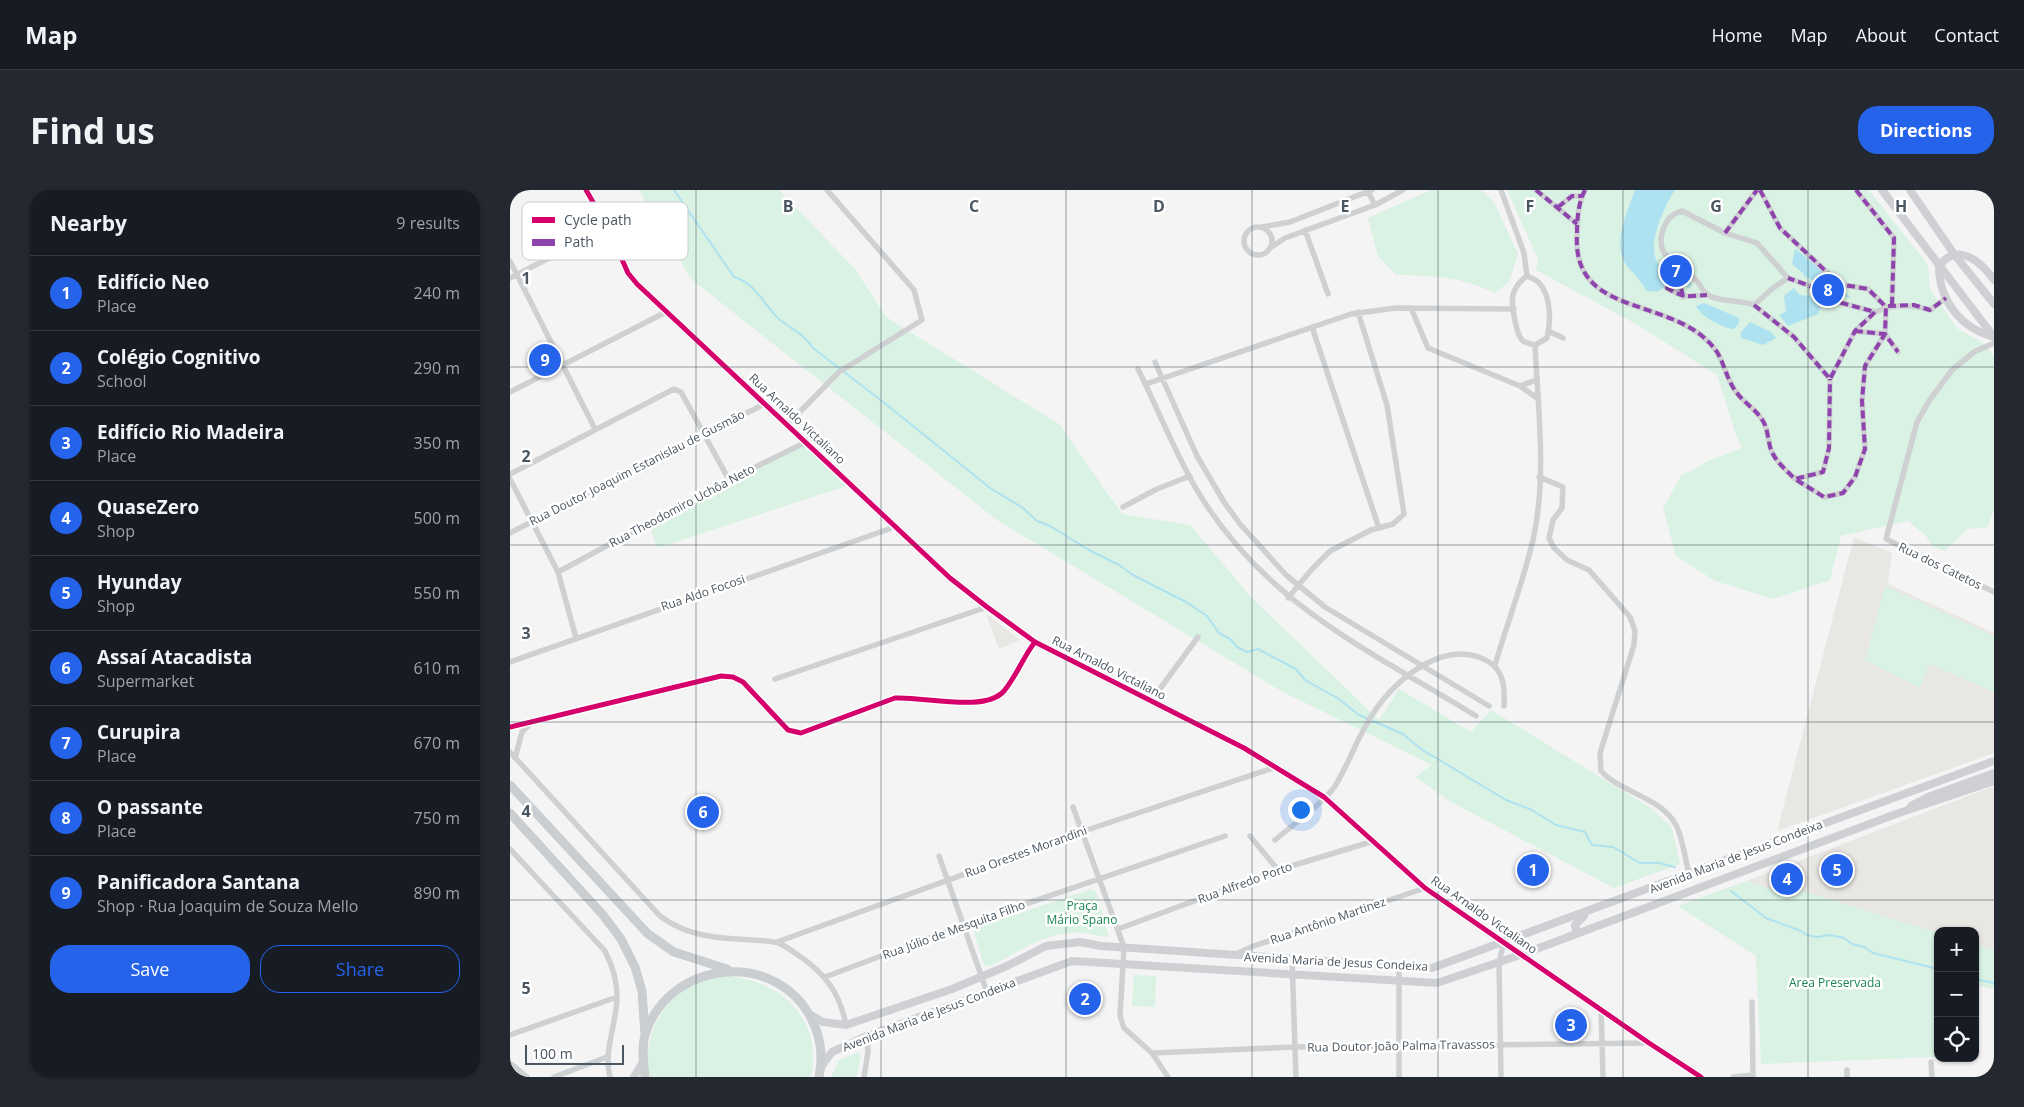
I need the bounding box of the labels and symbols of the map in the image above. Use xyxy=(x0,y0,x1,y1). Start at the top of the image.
text: B xyxy=(783,195,793,217)
text: C xyxy=(969,195,979,217)
text: D xyxy=(1153,195,1165,217)
text: E xyxy=(1341,195,1350,217)
text: F xyxy=(1526,195,1534,217)
text: G xyxy=(1710,195,1722,217)
text: H xyxy=(1895,195,1907,217)
legend xyxy=(522,202,688,260)
text: Cycle path xyxy=(564,210,632,229)
text: Path xyxy=(564,232,594,251)
pin: 7 xyxy=(1660,252,1692,290)
text: 1 xyxy=(521,267,531,289)
pin: 8 xyxy=(1812,271,1844,309)
pin: 9 xyxy=(529,341,561,379)
street label: Rua Arnaldo Victaliano xyxy=(745,369,849,468)
street label: Rua Doutor Joaquim Estanislau de Gusmão xyxy=(526,405,748,530)
text: 2 xyxy=(521,445,531,467)
street label: Rua Theodomiro Uchôa Neto xyxy=(606,460,758,551)
street label: Rua dos Catetos xyxy=(1896,538,1985,593)
street label: Rua Aldo Focosi xyxy=(658,570,747,615)
text: 3 xyxy=(521,622,531,644)
street label: Rua Arnaldo Victaliano xyxy=(1049,631,1169,704)
pin: 6 xyxy=(687,793,719,831)
your location xyxy=(1288,797,1314,823)
text: 4 xyxy=(521,800,531,822)
street label: Avenida Maria de Jesus Condeixa xyxy=(1647,816,1825,897)
street label: Rua Orestes Morandini xyxy=(962,822,1089,882)
pin: 1 xyxy=(1517,851,1549,889)
pin: 5 xyxy=(1821,851,1853,889)
street label: Rua Alfredo Porto xyxy=(1195,858,1294,908)
pin: 4 xyxy=(1771,860,1803,898)
street label: Rua Arnaldo Victaliano xyxy=(1428,872,1541,958)
street label: Rua Antônio Martinez xyxy=(1268,893,1388,948)
street label: Rua Júlio de Mesquita Filho xyxy=(880,896,1027,963)
park label: Praça Mário Spano xyxy=(1047,897,1117,928)
street label: Avenida Maria de Jesus Condeixa xyxy=(1244,948,1428,975)
street label: Avenida Maria de Jesus Condeixa xyxy=(840,974,1018,1055)
park label: Area Preservada xyxy=(1789,974,1881,991)
text: 5 xyxy=(521,977,531,999)
pin: 2 xyxy=(1069,980,1101,1018)
pin: 3 xyxy=(1555,1006,1587,1044)
street label: Rua Doutor João Palma Travassos xyxy=(1307,1035,1495,1056)
scale bar xyxy=(525,1042,624,1065)

